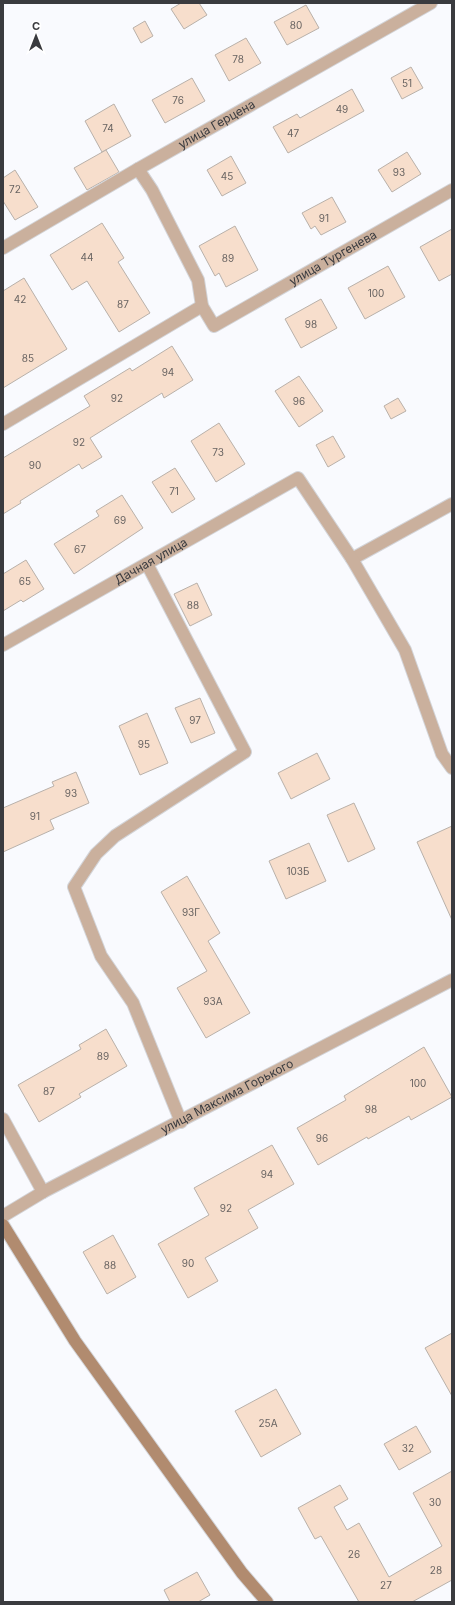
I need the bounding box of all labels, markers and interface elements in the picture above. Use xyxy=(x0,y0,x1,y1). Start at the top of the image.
north arrow xyxy=(16,16,56,56)
text: С xyxy=(32,19,40,33)
house number: 80 xyxy=(290,19,302,31)
house number: 78 xyxy=(232,53,244,65)
house number: 51 xyxy=(402,77,412,89)
house number: 76 xyxy=(172,94,184,106)
street label: улица Герцена xyxy=(175,96,258,152)
house number: 49 xyxy=(336,103,348,115)
house number: 74 xyxy=(102,122,114,134)
house number: 47 xyxy=(287,127,299,139)
house number: 93 xyxy=(393,166,405,178)
house number: 45 xyxy=(221,170,233,182)
house number: 72 xyxy=(9,183,21,195)
house number: 91 xyxy=(319,212,329,224)
street label: улица Тургенева xyxy=(286,227,379,288)
house number: 44 xyxy=(81,251,93,263)
house number: 89 xyxy=(222,252,234,264)
house number: 100 xyxy=(368,287,384,299)
house number: 42 xyxy=(14,293,26,305)
house number: 87 xyxy=(117,298,129,310)
house number: 98 xyxy=(305,318,317,330)
house number: 85 xyxy=(22,352,34,364)
house number: 94 xyxy=(162,366,174,378)
house number: 92 xyxy=(111,392,123,404)
house number: 96 xyxy=(293,395,305,407)
house number: 92 xyxy=(73,436,85,448)
house number: 73 xyxy=(212,446,224,458)
house number: 90 xyxy=(29,459,41,471)
house number: 71 xyxy=(169,485,179,497)
house number: 69 xyxy=(114,514,126,526)
street label: Дачная улица xyxy=(112,534,190,587)
house number: 67 xyxy=(74,543,86,555)
house number: 65 xyxy=(19,575,31,587)
house number: 88 xyxy=(187,599,199,611)
house number: 97 xyxy=(189,714,201,726)
house number: 95 xyxy=(138,738,150,750)
house number: 93 xyxy=(65,787,77,799)
house number: 91 xyxy=(30,810,40,822)
house number: 103Б xyxy=(286,865,310,877)
house number: 93Г xyxy=(182,906,200,918)
house number: 93А xyxy=(203,995,223,1007)
house number: 89 xyxy=(97,1050,109,1062)
street label: улица Максима Горького xyxy=(158,1056,296,1137)
house number: 100 xyxy=(410,1077,426,1089)
house number: 87 xyxy=(43,1085,55,1097)
house number: 98 xyxy=(365,1103,377,1115)
house number: 96 xyxy=(316,1132,328,1144)
house number: 94 xyxy=(261,1168,273,1180)
house number: 92 xyxy=(220,1202,232,1214)
house number: 90 xyxy=(182,1257,194,1269)
house number: 88 xyxy=(104,1259,116,1271)
house number: 25А xyxy=(258,1417,278,1429)
house number: 32 xyxy=(402,1442,414,1454)
house number: 30 xyxy=(429,1496,441,1508)
house number: 26 xyxy=(348,1548,360,1560)
house number: 28 xyxy=(430,1564,442,1576)
house number: 27 xyxy=(380,1579,392,1591)

